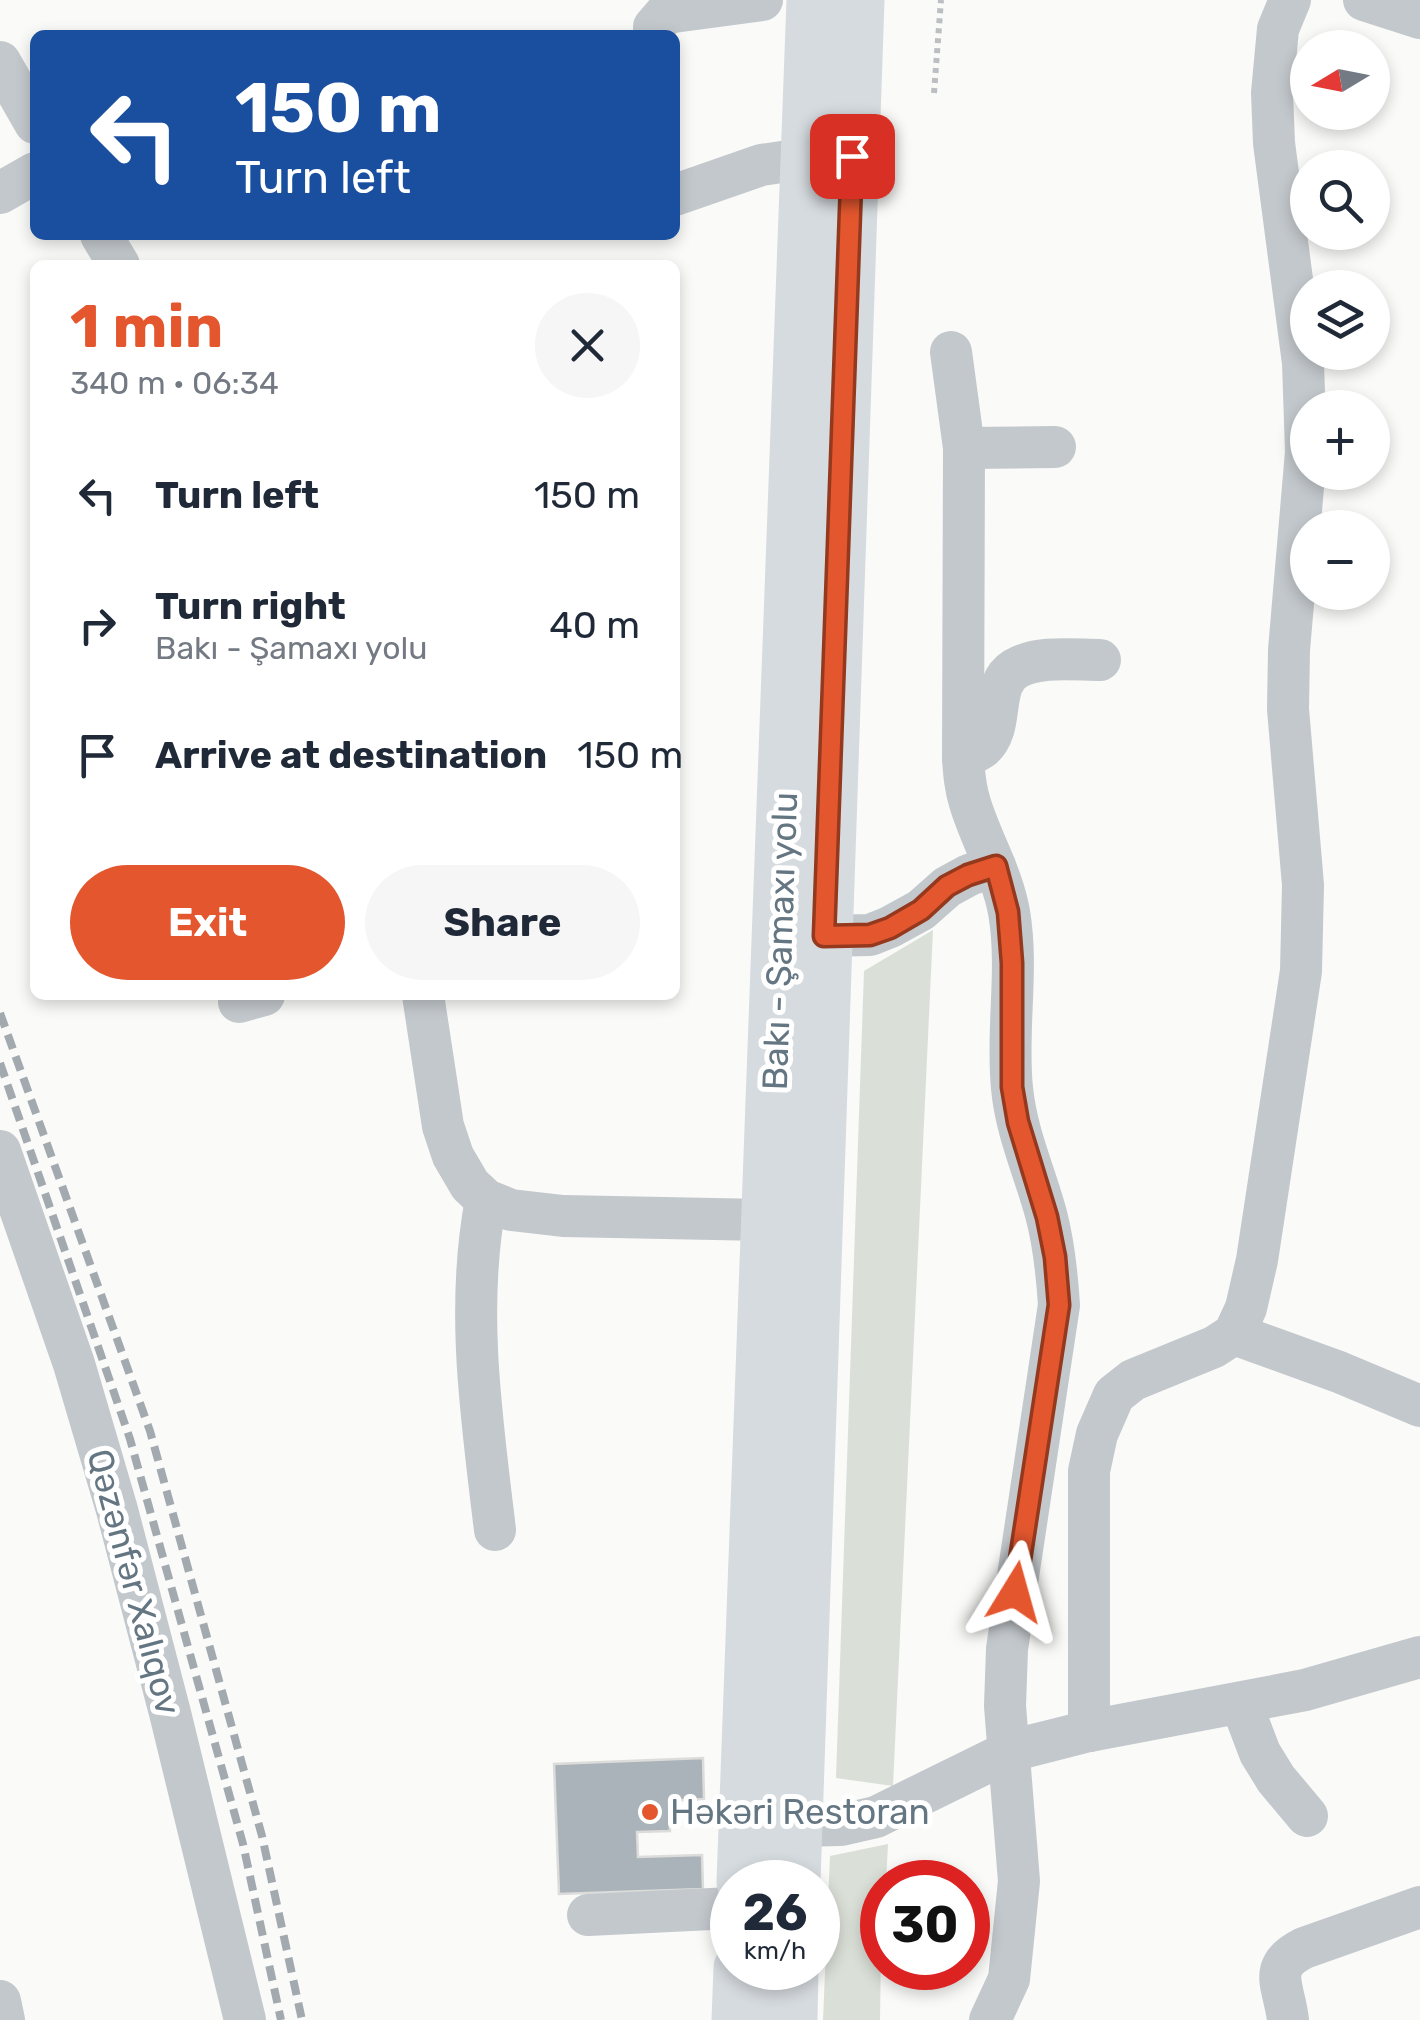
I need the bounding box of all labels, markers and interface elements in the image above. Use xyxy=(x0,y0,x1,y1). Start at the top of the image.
north arrow xyxy=(1290,30,1390,130)
map controls xyxy=(1290,30,1390,610)
text: 150 m xyxy=(235,67,442,150)
icon: left xyxy=(70,70,200,200)
pin xyxy=(810,114,895,199)
icon: arrive xyxy=(825,129,880,184)
button: search xyxy=(1290,150,1390,250)
text: Turn left xyxy=(235,151,411,204)
button: layers xyxy=(1290,270,1390,370)
text: 1 min xyxy=(70,291,223,362)
button: close xyxy=(535,293,640,398)
text: 340 m · 06:34 xyxy=(70,364,279,402)
button: + xyxy=(1290,390,1390,490)
icon: left xyxy=(70,468,125,523)
text: Turn left xyxy=(155,472,319,518)
text: 150 m xyxy=(534,472,640,518)
button: − xyxy=(1290,510,1390,610)
text: Turn right xyxy=(155,583,346,629)
icon: right xyxy=(70,598,125,653)
text: 40 m xyxy=(549,602,640,648)
text: Bakı - Şamaxı yolu xyxy=(155,629,428,667)
icon: arrive xyxy=(70,728,125,783)
text: Arrive at destination xyxy=(155,732,547,778)
text: 150 m xyxy=(577,732,683,778)
street label: Bakı - Şamaxı yolu xyxy=(754,791,806,1091)
button: Exit xyxy=(70,865,345,980)
button: Share xyxy=(365,865,640,980)
street label: Qəzənfər Xalıqov xyxy=(78,1444,190,1720)
position arrow xyxy=(963,1540,1067,1644)
place label: Həkəri Restoran xyxy=(670,1791,930,1833)
marker: Həkəri Restoran xyxy=(639,1801,661,1823)
speed limit sign: 30 xyxy=(860,1860,990,1990)
text: 26 xyxy=(742,1883,808,1943)
text: km/h xyxy=(744,1936,806,1965)

